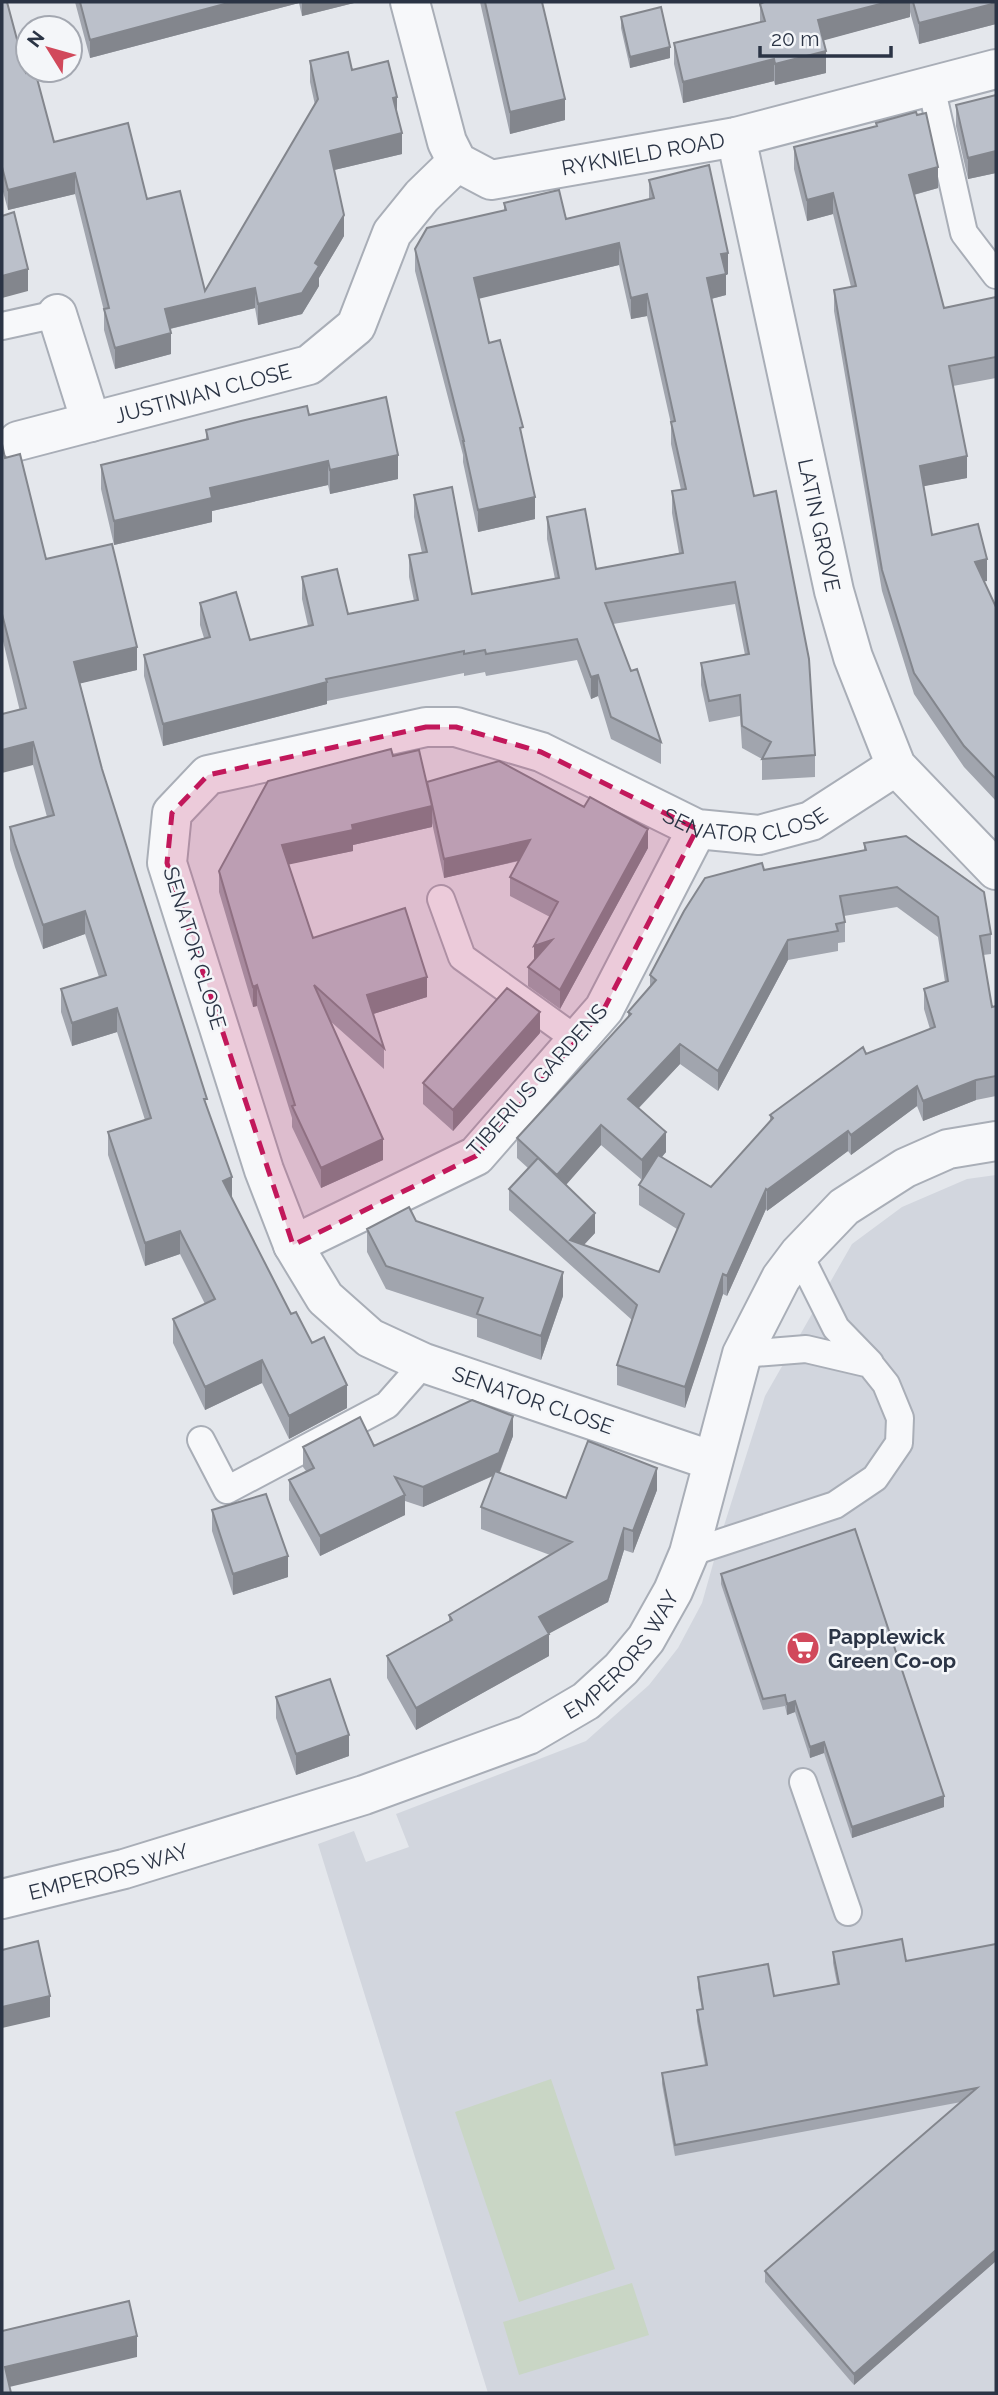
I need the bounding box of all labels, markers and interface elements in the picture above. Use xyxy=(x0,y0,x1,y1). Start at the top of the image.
north arrow xyxy=(14,14,84,84)
scale bar xyxy=(760,14,891,58)
text: N xyxy=(22,26,49,51)
text: 20 m xyxy=(771,26,819,51)
street label: RYKNIELD ROAD xyxy=(559,127,727,180)
street label: JUSTINIAN CLOSE xyxy=(112,358,294,428)
street label: LATIN GROVE xyxy=(793,456,846,594)
street label: SENATOR CLOSE xyxy=(659,793,829,821)
text: SENATOR CLOSE xyxy=(659,801,832,848)
street label: SENATOR CLOSE xyxy=(158,864,232,1032)
street label: TIBERIUS GARDENS xyxy=(462,998,612,1162)
street label: SENATOR CLOSE xyxy=(449,1361,617,1439)
street label: EMPERORS WAY xyxy=(559,1585,684,1724)
place label: Papplewick Green Co-op xyxy=(828,1624,956,1673)
supermarket icon: Papplewick Green Co-op xyxy=(784,1629,822,1667)
street label: EMPERORS WAY xyxy=(26,1837,192,1905)

